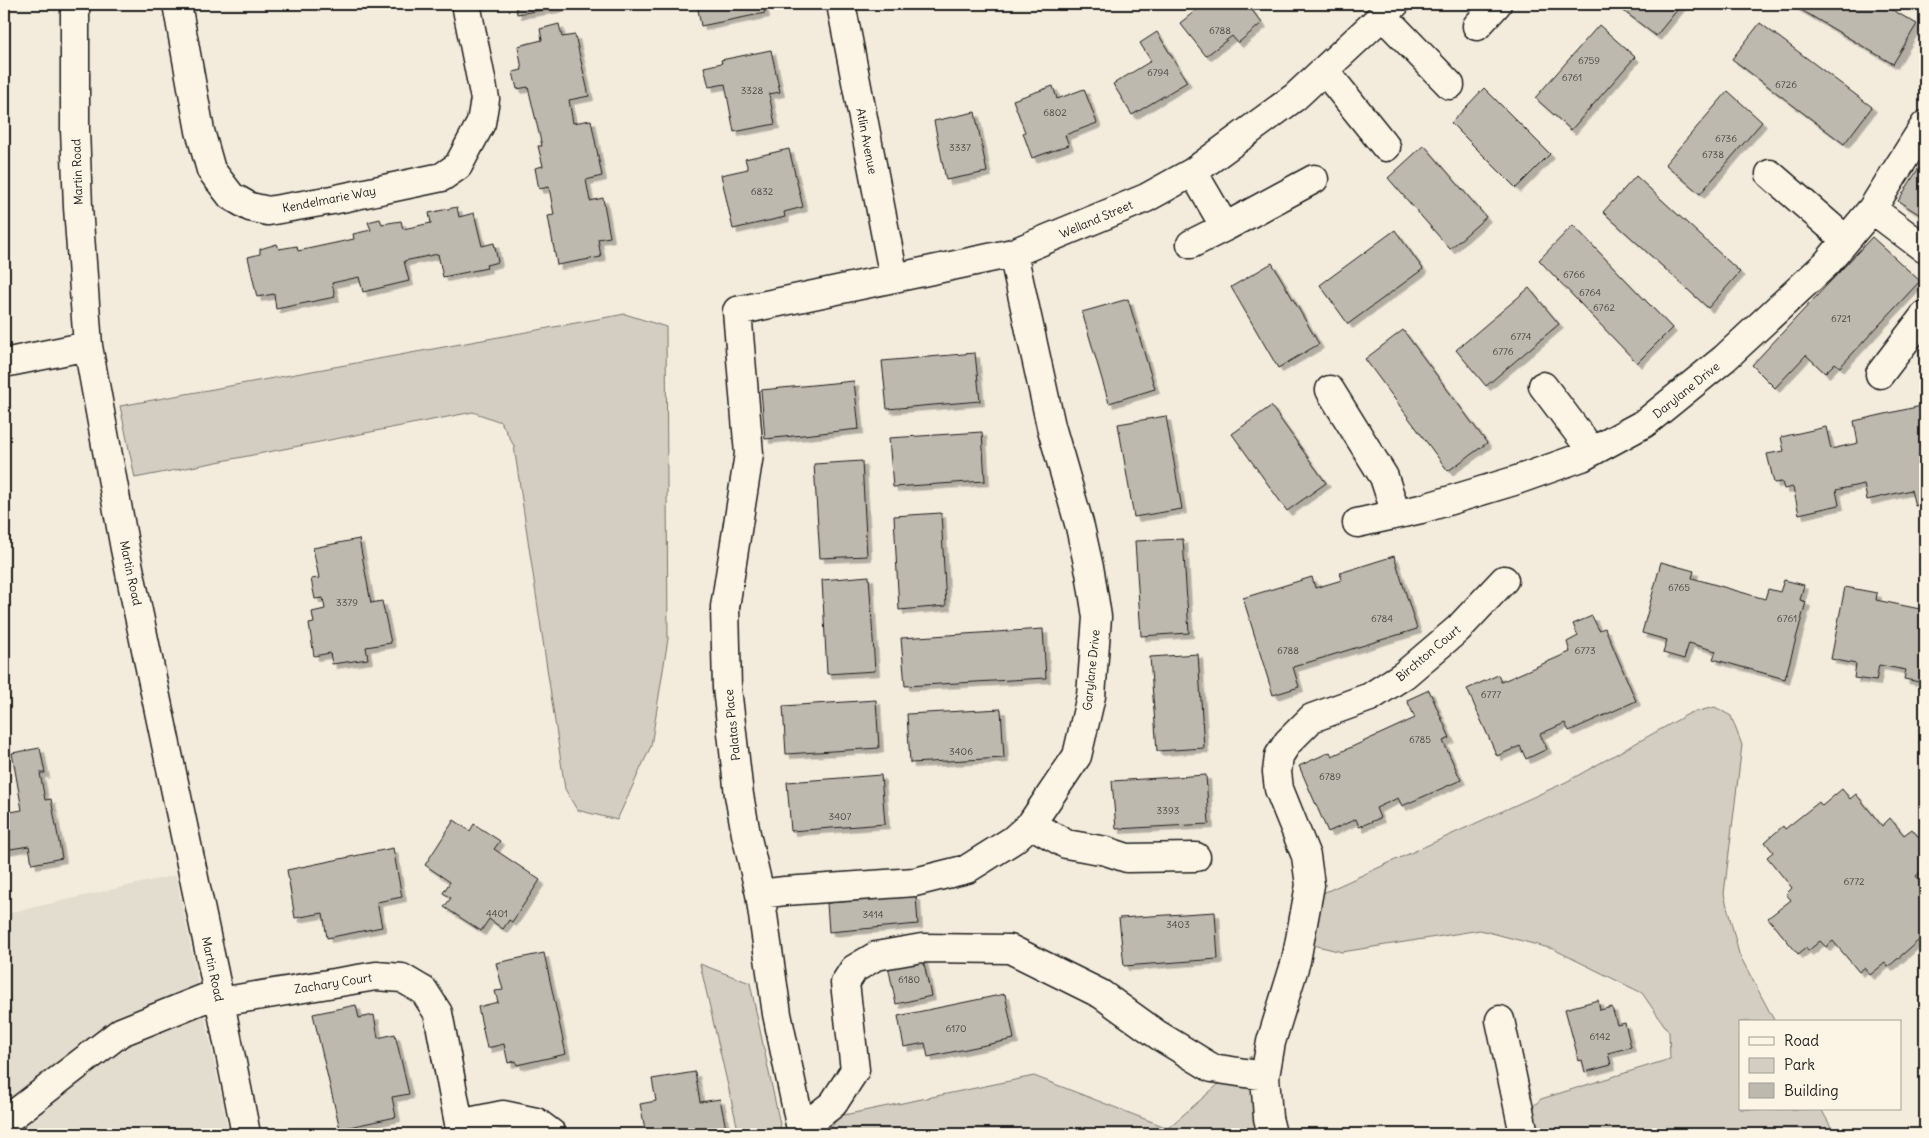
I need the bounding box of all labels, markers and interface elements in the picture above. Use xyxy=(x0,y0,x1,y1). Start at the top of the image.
house number: 6788 xyxy=(1209,24,1231,37)
house number: 6759 xyxy=(1578,54,1600,67)
house number: 6794 xyxy=(1147,66,1169,79)
house number: 6761 xyxy=(1562,71,1582,84)
house number: 6726 xyxy=(1775,78,1797,91)
house number: 3328 xyxy=(741,84,764,97)
house number: 6802 xyxy=(1043,106,1067,119)
street label: Atlin Avenue xyxy=(853,107,881,175)
house number: 6736 xyxy=(1715,132,1737,145)
street label: Martin Road xyxy=(68,139,86,205)
house number: 3337 xyxy=(949,141,971,154)
house number: 6738 xyxy=(1702,148,1724,161)
street label: Kendelmarie Way xyxy=(281,183,377,215)
house number: 6832 xyxy=(751,185,774,198)
street label: Welland Street xyxy=(1057,197,1135,241)
house number: 6766 xyxy=(1563,268,1585,281)
house number: 6764 xyxy=(1579,286,1601,299)
house number: 6762 xyxy=(1593,301,1615,314)
house number: 6721 xyxy=(1831,312,1851,325)
house number: 6774 xyxy=(1510,330,1532,343)
house number: 6776 xyxy=(1492,345,1514,358)
street label: Darylane Drive xyxy=(1650,359,1722,421)
street label: Martin Road xyxy=(117,539,145,607)
house number: 6765 xyxy=(1668,581,1690,594)
house number: 3379 xyxy=(336,596,358,609)
house number: 6784 xyxy=(1371,612,1393,625)
house number: 6761 xyxy=(1777,612,1797,625)
street label: Birchton Court xyxy=(1393,622,1463,684)
street label: Garylane Drive xyxy=(1079,629,1103,711)
house number: 6788 xyxy=(1277,644,1299,657)
house number: 6773 xyxy=(1574,644,1596,657)
house number: 6777 xyxy=(1481,688,1501,701)
street label: Palatas Place xyxy=(721,689,743,761)
house number: 6785 xyxy=(1409,733,1431,746)
house number: 3406 xyxy=(949,745,973,758)
house number: 6789 xyxy=(1319,770,1341,783)
house number: 3393 xyxy=(1157,804,1180,817)
house number: 3407 xyxy=(829,810,851,823)
house number: 6772 xyxy=(1843,875,1865,888)
house number: 4401 xyxy=(486,907,508,920)
house number: 3414 xyxy=(862,908,884,921)
house number: 3403 xyxy=(1166,918,1190,931)
street label: Martin Road xyxy=(199,935,227,1003)
street label: Zachary Court xyxy=(293,969,373,997)
house number: 6180 xyxy=(898,973,920,986)
legend xyxy=(1739,1020,1902,1110)
house number: 6170 xyxy=(945,1022,967,1035)
house number: 6142 xyxy=(1590,1030,1611,1043)
text: Road xyxy=(1784,1031,1819,1050)
text: Park xyxy=(1784,1055,1815,1074)
text: Building xyxy=(1784,1081,1839,1100)

